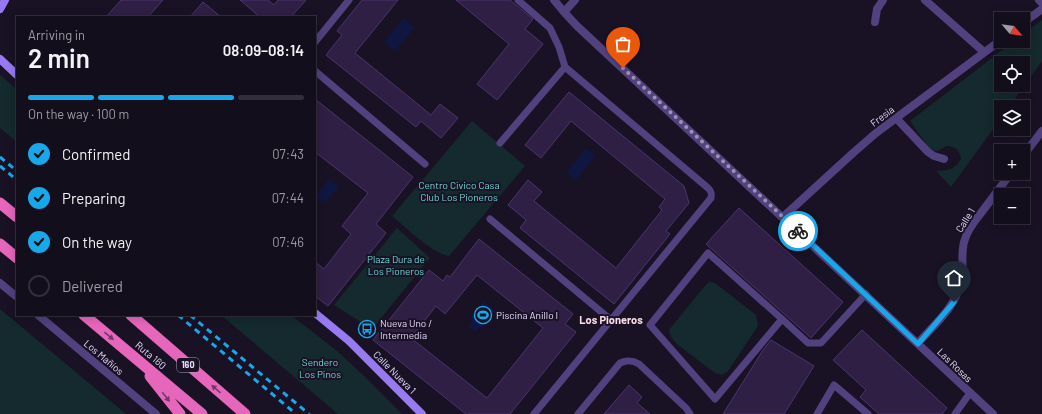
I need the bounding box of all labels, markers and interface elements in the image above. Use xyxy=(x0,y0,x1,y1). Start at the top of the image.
north arrow xyxy=(994,12,1030,48)
map controls xyxy=(994,12,1030,224)
text: Arriving in xyxy=(28,27,85,43)
pin xyxy=(606,27,640,68)
icon: bag xyxy=(612,33,634,55)
text: 08:09–08:14 xyxy=(223,41,304,59)
text: 2 min xyxy=(28,42,90,73)
button: locate xyxy=(994,56,1030,92)
button: layers xyxy=(994,100,1030,136)
street label: Fresia xyxy=(868,103,896,129)
text: On the way · 100 m xyxy=(28,106,129,122)
icon: check xyxy=(28,143,50,165)
button: + xyxy=(994,144,1030,180)
text: Confirmed xyxy=(62,145,130,163)
text: 07:43 xyxy=(272,146,304,162)
park label: Centro Civico Casa Club Los Pioneros xyxy=(418,179,500,203)
icon: check xyxy=(28,187,50,209)
button: − xyxy=(994,188,1030,224)
text: Preparing xyxy=(62,189,126,207)
text: 07:44 xyxy=(272,190,304,206)
street label: Calle 1 xyxy=(953,206,977,234)
courier xyxy=(778,211,818,251)
icon: bike xyxy=(787,220,809,242)
icon: check xyxy=(28,231,50,253)
text: On the way xyxy=(62,233,132,251)
text: 07:46 xyxy=(272,234,304,250)
park label: Plaza Dura de Los Pioneros xyxy=(367,253,425,277)
pin xyxy=(937,261,971,302)
icon: home xyxy=(943,267,965,289)
text: Delivered xyxy=(62,277,123,295)
sports icon: Piscina Anillo I xyxy=(473,305,493,325)
place label: Piscina Anillo I xyxy=(496,309,558,321)
district label: Los Pioneros xyxy=(579,313,643,326)
place label: Nueva Uno / Intermedia xyxy=(380,317,432,341)
bus stop icon: Nueva Uno / Intermedia xyxy=(357,319,377,339)
one-way arrow xyxy=(104,332,115,341)
street label: Los Mañíos xyxy=(82,337,126,377)
street label: Ruta 160 xyxy=(133,339,169,371)
street label: Las Rosas xyxy=(935,345,975,385)
street label: Calle Nueva 1 xyxy=(371,348,419,396)
park label: Sendero Los Pinos xyxy=(299,356,341,380)
road number: 160 xyxy=(177,358,199,372)
one-way arrow xyxy=(210,384,221,393)
one-way arrow xyxy=(162,391,170,402)

